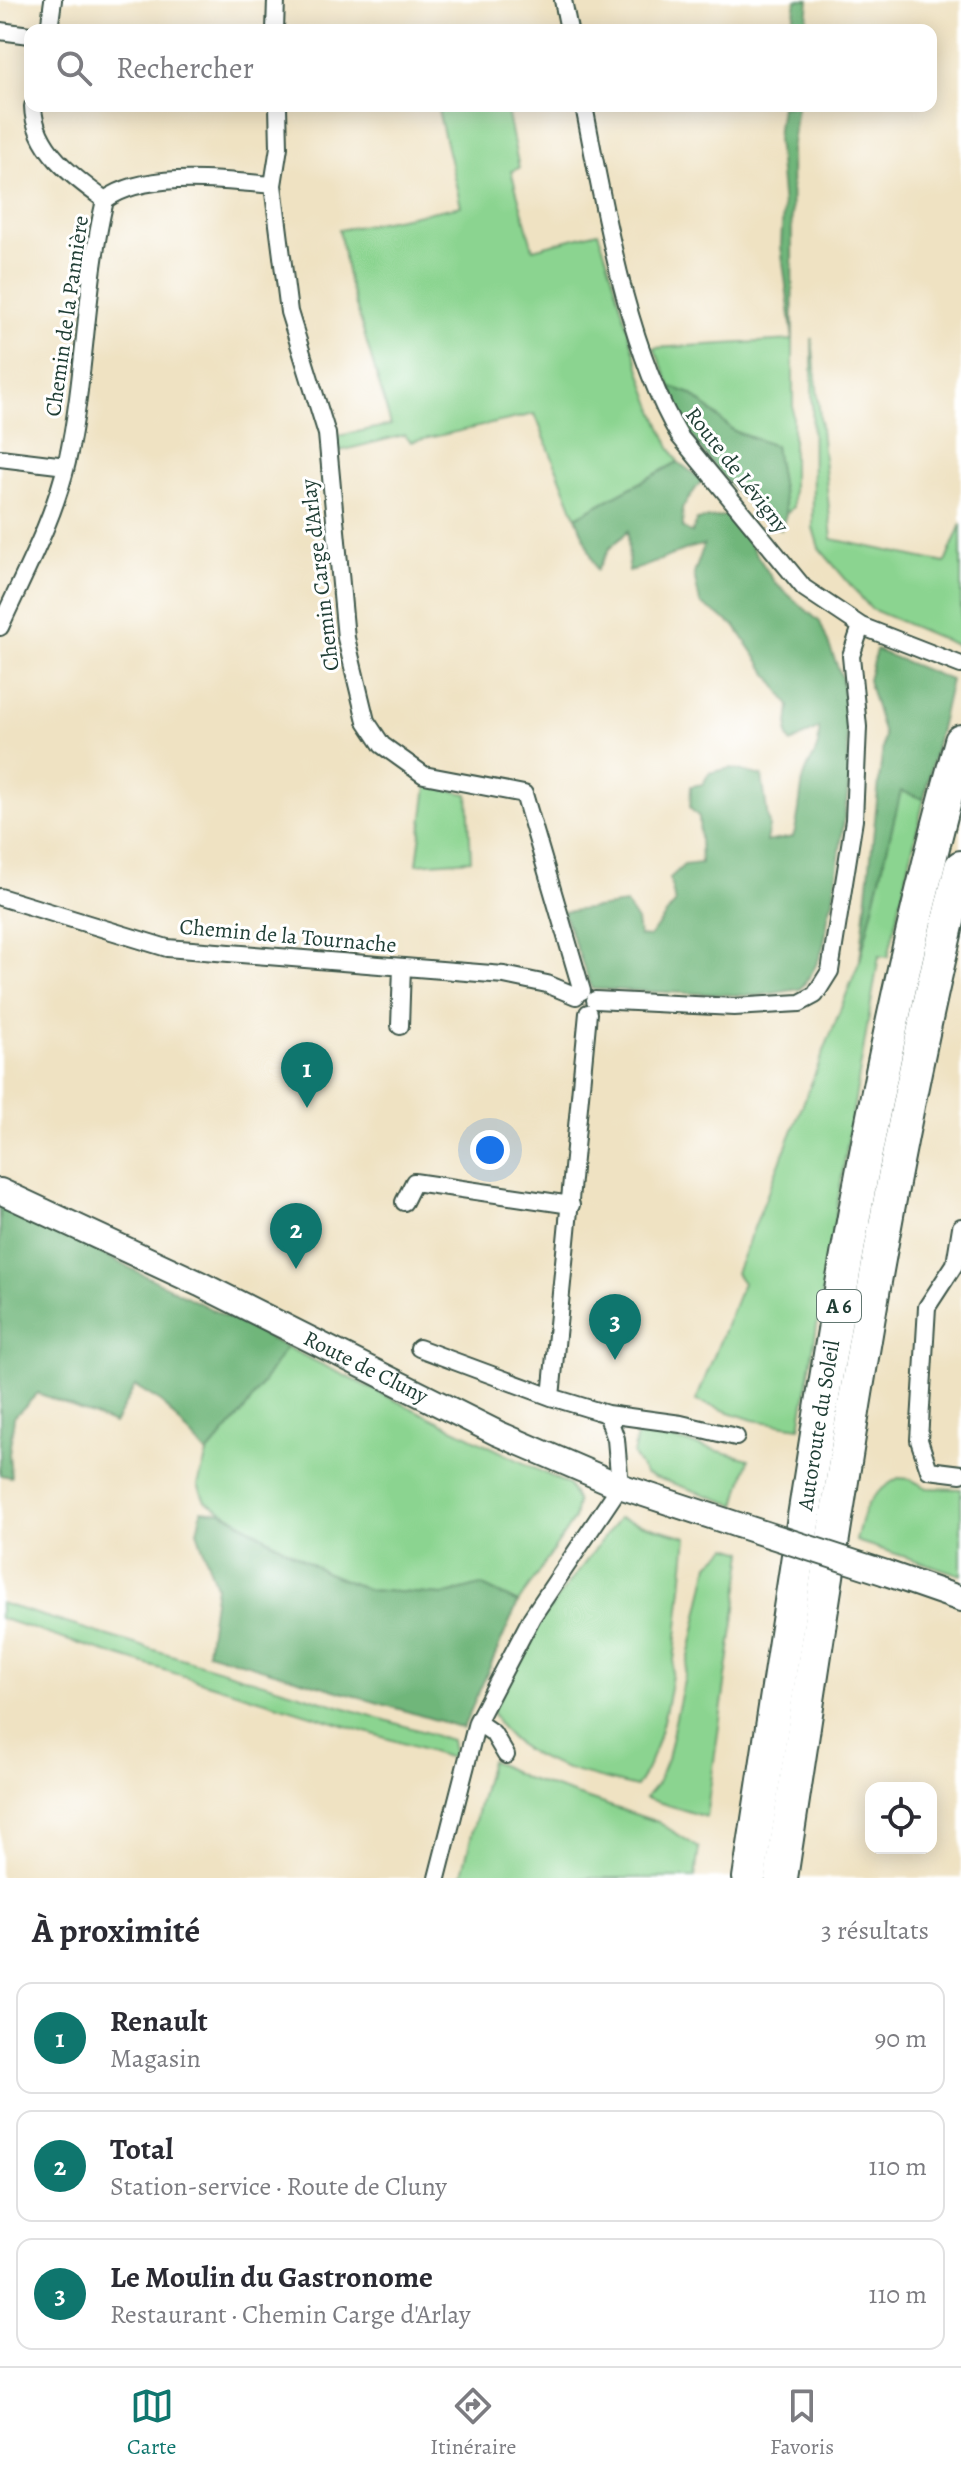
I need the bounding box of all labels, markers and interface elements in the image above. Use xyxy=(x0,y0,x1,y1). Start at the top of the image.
search box xyxy=(24,24,937,112)
icon: search xyxy=(52,46,96,90)
text: Rechercher xyxy=(116,48,254,88)
street label: Chemin de la Pannière xyxy=(38,214,96,418)
street label: Route de Lévigny xyxy=(678,401,796,540)
street label: Chemin Carge d'Arlay xyxy=(293,477,347,673)
street label: Chemin de la Tournache xyxy=(178,912,398,960)
pin: 1 xyxy=(281,1042,333,1108)
your location xyxy=(470,1130,510,1170)
pin: 2 xyxy=(270,1203,322,1269)
road number: A 6 xyxy=(817,1290,861,1322)
pin: 3 xyxy=(589,1294,641,1360)
street label: Route de Cluny xyxy=(298,1323,433,1411)
street label: Autoroute du Soleil xyxy=(790,1338,847,1514)
map controls xyxy=(865,1782,937,1854)
button: locate xyxy=(865,1782,937,1854)
text: À proximité xyxy=(32,1907,200,1954)
text: 3 résultats xyxy=(821,1913,929,1948)
text: Renault xyxy=(110,2001,208,2041)
text: 1 xyxy=(55,2021,65,2056)
text: 90 m xyxy=(875,2021,927,2056)
text: Magasin xyxy=(110,2041,201,2076)
text: Total xyxy=(110,2129,173,2169)
text: 2 xyxy=(54,2149,66,2184)
text: 110 m xyxy=(869,2149,927,2184)
text: Station-service · Route de Cluny xyxy=(110,2169,447,2204)
text: Le Moulin du Gastronome xyxy=(110,2257,433,2297)
text: 3 xyxy=(54,2277,66,2312)
text: 110 m xyxy=(869,2277,927,2312)
text: Restaurant · Chemin Carge d'Arlay xyxy=(110,2297,471,2332)
tab: Carte xyxy=(127,2384,176,2462)
tab: Itinéraire xyxy=(430,2384,516,2462)
tab: Favoris xyxy=(770,2384,834,2462)

